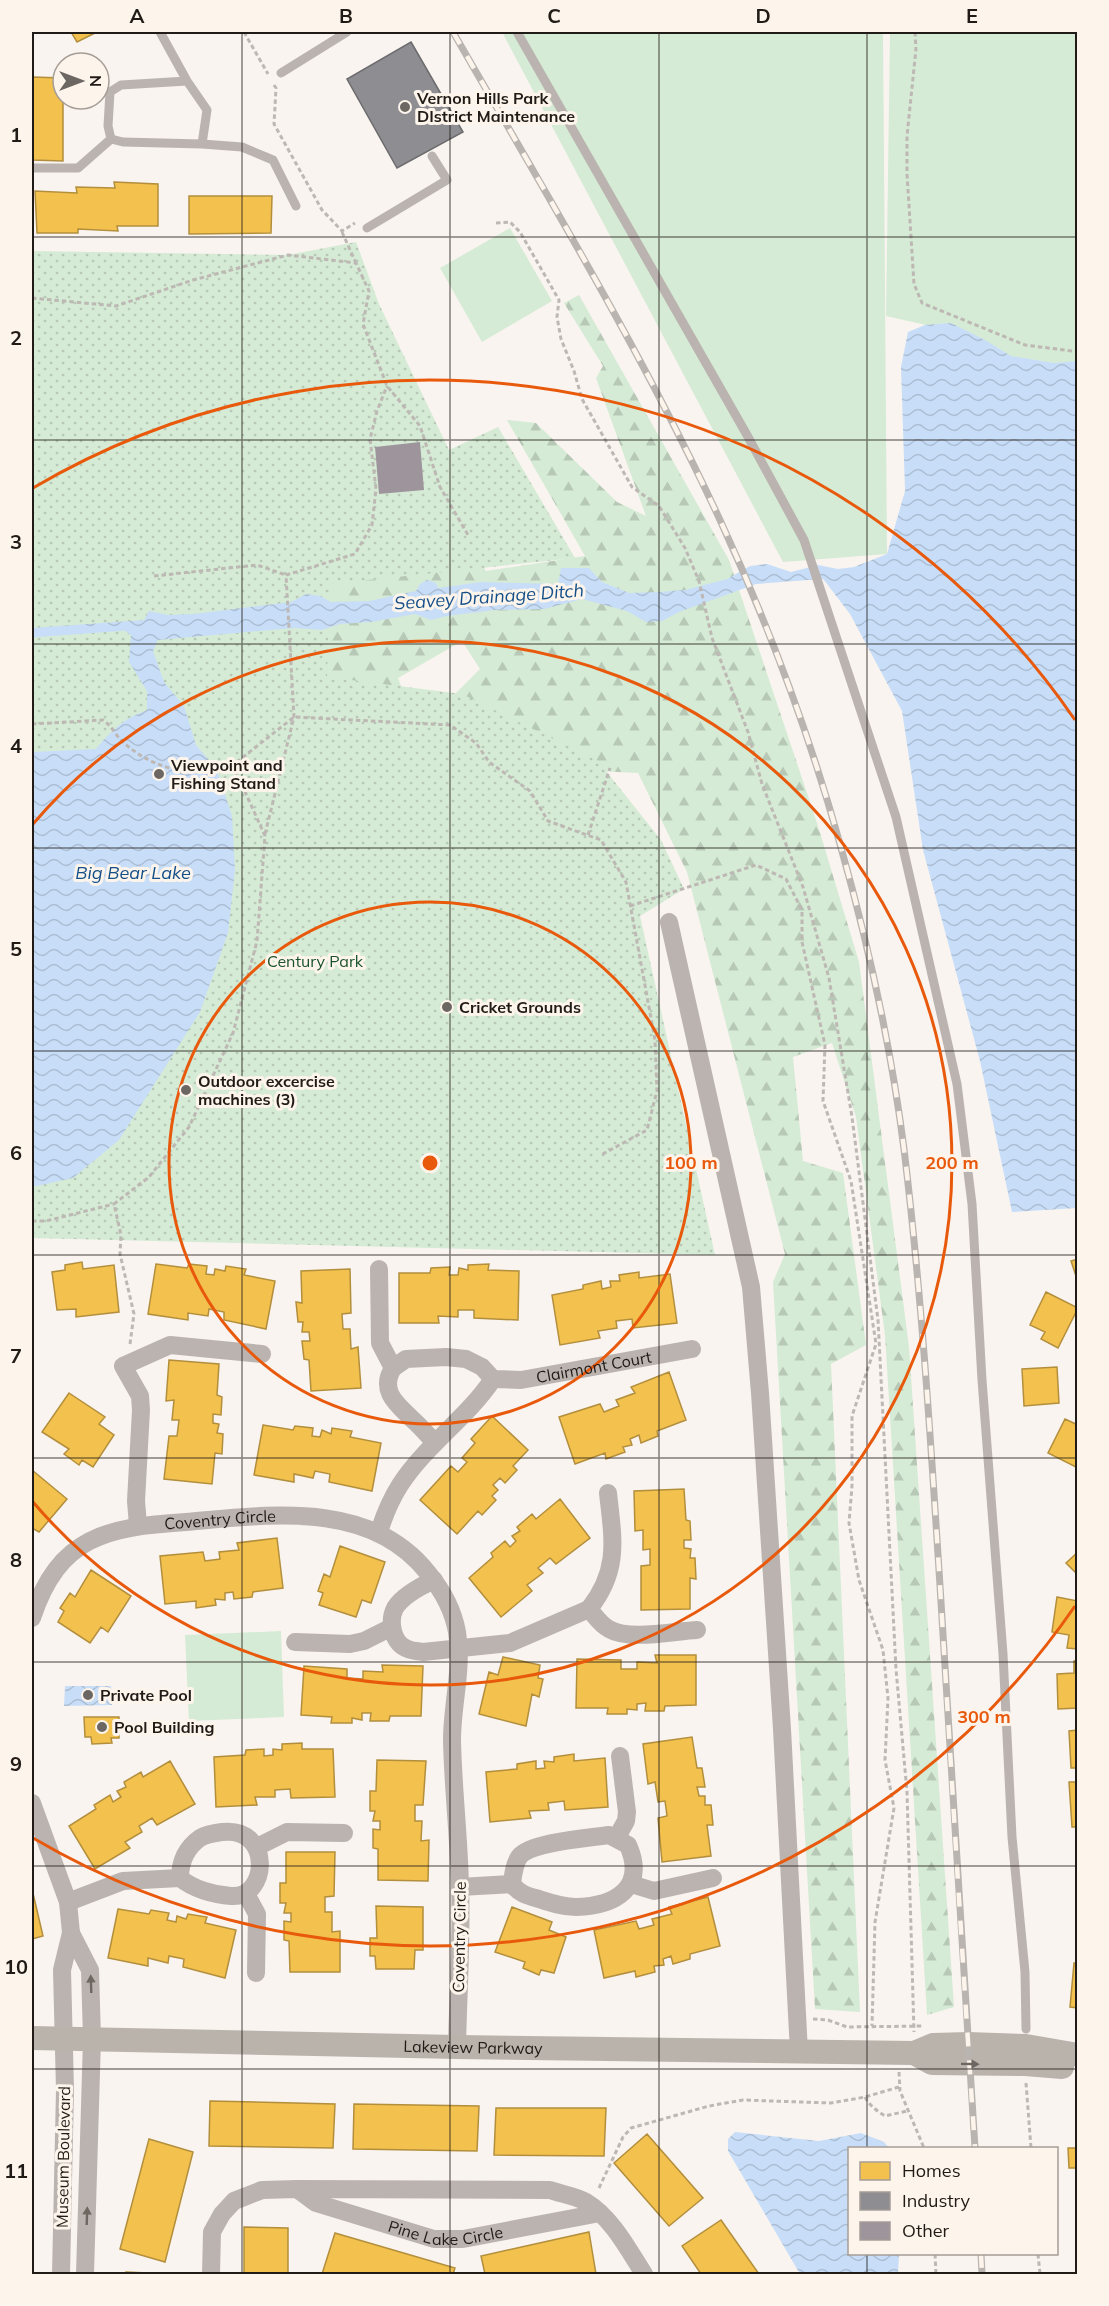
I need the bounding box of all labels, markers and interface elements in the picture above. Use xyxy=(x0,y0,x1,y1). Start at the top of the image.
text: A xyxy=(130,3,145,28)
text: B xyxy=(339,3,353,28)
text: C xyxy=(547,3,561,28)
text: D xyxy=(755,3,771,28)
text: E xyxy=(966,3,978,28)
north arrow xyxy=(51,51,111,111)
text: N xyxy=(86,75,106,87)
place label: Vernon Hills Park DIstrict Maintenance xyxy=(416,88,575,126)
marker: Vernon Hills Park DIstrict Maintenance xyxy=(398,100,412,114)
text: 1 xyxy=(10,122,22,147)
text: 2 xyxy=(10,325,22,350)
text: 3 xyxy=(10,529,22,554)
water label: Seavey Drainage Ditch xyxy=(393,578,585,615)
text: 4 xyxy=(10,733,22,758)
place label: Viewpoint and Fishing Stand xyxy=(170,755,283,793)
marker: Viewpoint and Fishing Stand xyxy=(152,767,166,781)
water label: Big Bear Lake xyxy=(75,861,191,884)
text: 5 xyxy=(10,936,22,961)
park label: Century Park xyxy=(267,951,364,971)
place label: Cricket Grounds xyxy=(459,997,581,1017)
marker: Cricket Grounds xyxy=(440,1000,454,1014)
place label: Outdoor excercise machines (3) xyxy=(198,1071,335,1109)
marker: Outdoor excercise machines (3) xyxy=(179,1083,193,1097)
text: 6 xyxy=(10,1140,22,1165)
text: 100 m xyxy=(664,1151,718,1174)
text: 200 m xyxy=(925,1151,979,1174)
centre of rings xyxy=(420,1153,440,1173)
text: 7 xyxy=(10,1343,22,1368)
street label: Clairmont Court xyxy=(534,1346,653,1387)
street label: Coventry Circle xyxy=(164,1506,276,1534)
text: 8 xyxy=(10,1547,22,1572)
place label: Private Pool xyxy=(100,1685,192,1705)
marker: Private Pool xyxy=(81,1688,95,1702)
text: 300 m xyxy=(957,1705,1011,1728)
place label: Pool Building xyxy=(114,1717,214,1737)
marker: Pool Building xyxy=(95,1720,109,1734)
text: 9 xyxy=(10,1751,22,1776)
street label: Coventry Circle xyxy=(448,1881,470,1993)
text: 10 xyxy=(4,1954,28,1979)
one-way arrow xyxy=(86,1974,96,1993)
street label: Lakeview Parkway xyxy=(403,2036,543,2058)
one-way arrow xyxy=(961,2059,980,2069)
street label: Museum Boulevard xyxy=(52,2086,74,2228)
legend xyxy=(848,2147,1058,2255)
text: 11 xyxy=(4,2158,28,2183)
text: Homes xyxy=(902,2159,961,2182)
text: Industry xyxy=(902,2189,971,2212)
one-way arrow xyxy=(83,2207,92,2226)
street label: Pine Lake Circle xyxy=(386,2216,505,2249)
text: Other xyxy=(902,2219,950,2242)

